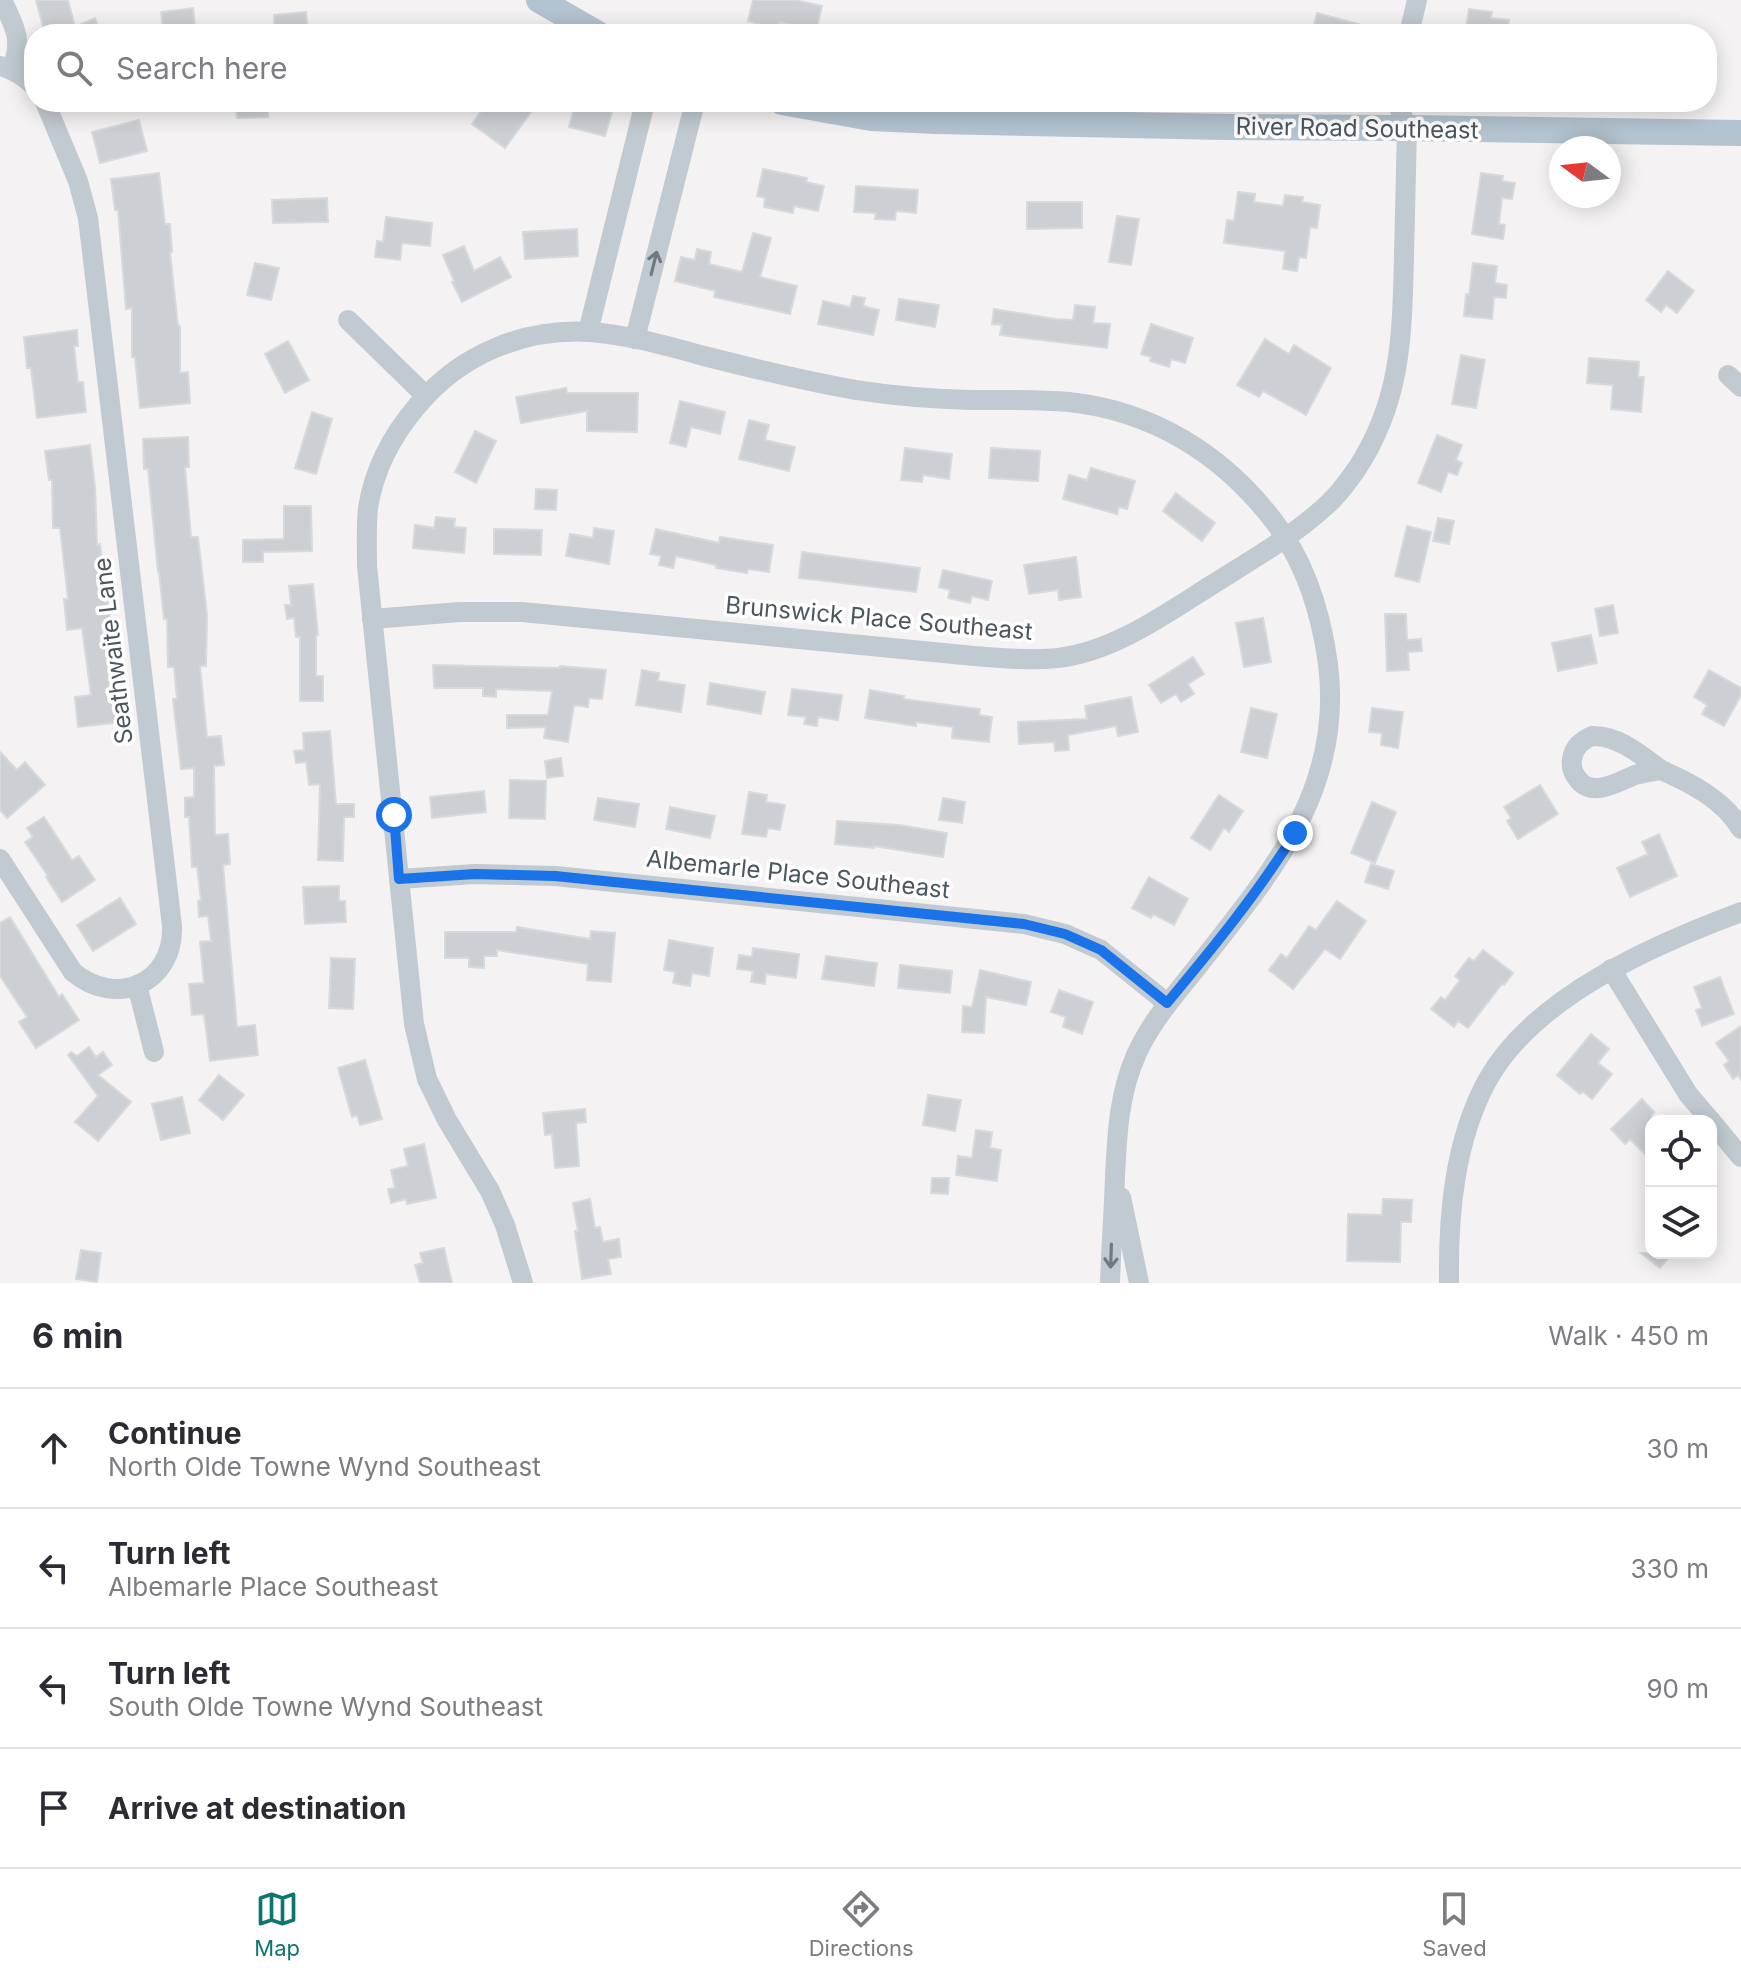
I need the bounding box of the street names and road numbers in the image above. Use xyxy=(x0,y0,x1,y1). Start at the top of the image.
street label: River Road Southeast xyxy=(1235,111,1479,145)
street label: Seathwaite Lane xyxy=(87,556,139,746)
street label: Brunswick Place Southeast xyxy=(724,590,1034,646)
street label: Albemarle Place Southeast xyxy=(645,844,951,904)

